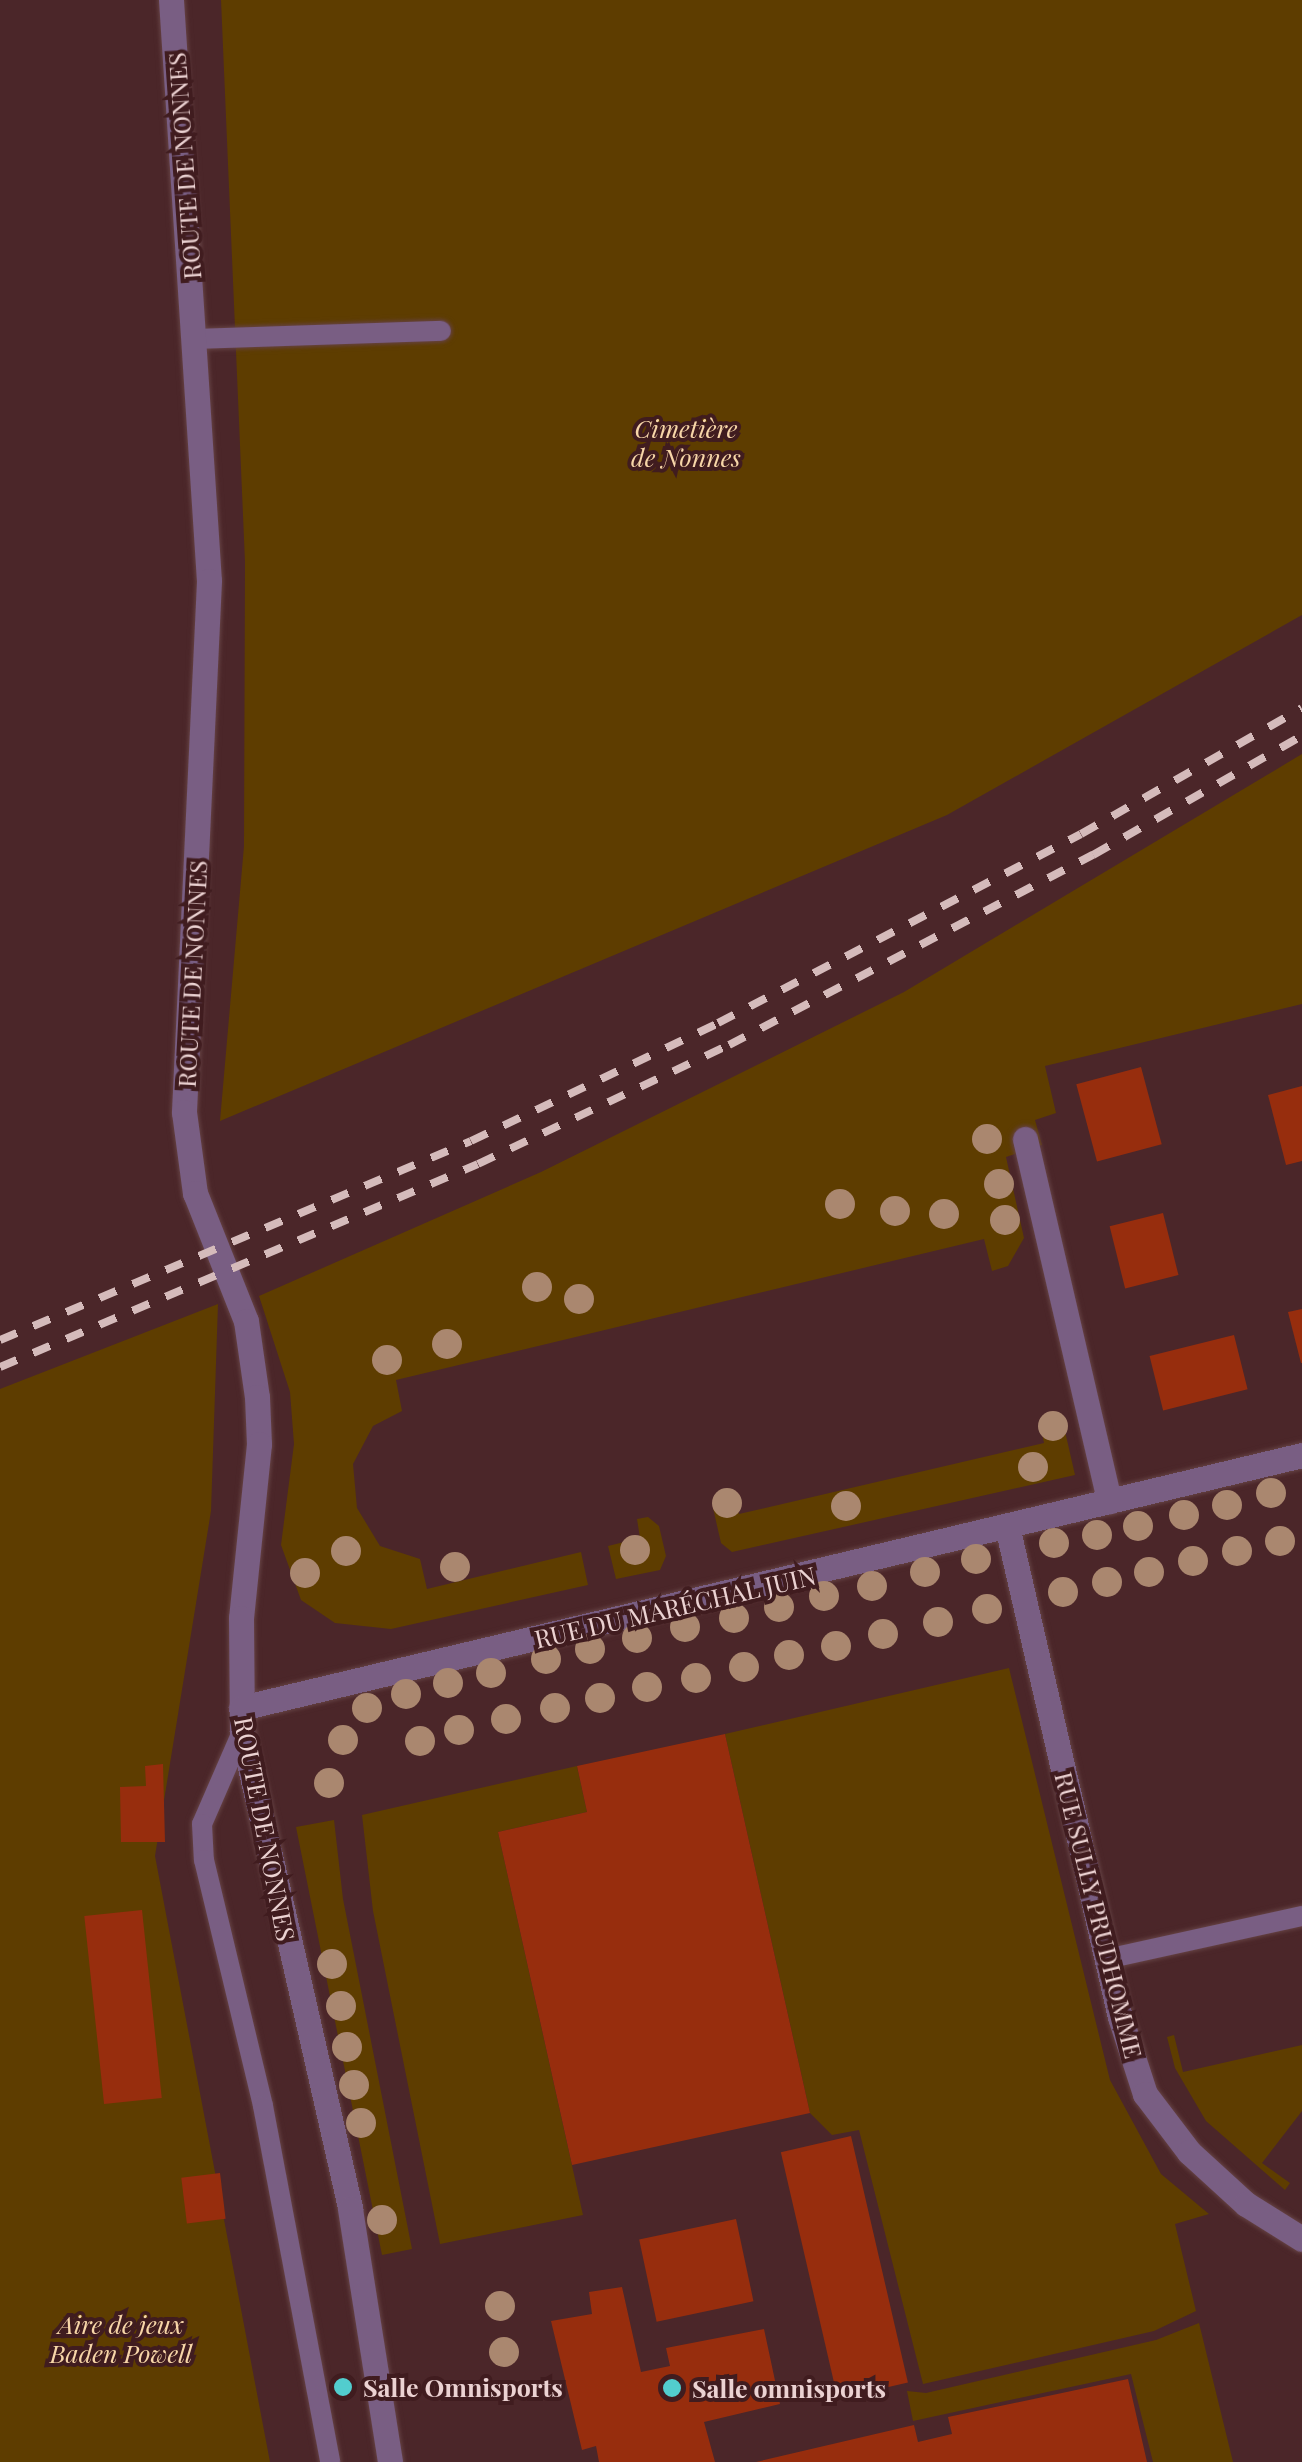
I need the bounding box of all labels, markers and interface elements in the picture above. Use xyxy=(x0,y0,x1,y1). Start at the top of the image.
street label: ROUTE DE NONNES xyxy=(161,51,207,281)
park label: Cimetière de Nonnes xyxy=(631,414,741,473)
street label: ROUTE DE NONNES xyxy=(171,860,213,1088)
street label: RUE DU MARÉCHAL JUIN xyxy=(531,1560,819,1654)
street label: ROUTE DE NONNES xyxy=(229,1714,301,1944)
street label: RUE SULLY PRUDHOMME xyxy=(1049,1768,1149,2062)
park label: Aire de jeux Baden Powell xyxy=(50,2310,192,2369)
place label: Salle Omnisports xyxy=(363,2372,563,2402)
place label: Salle omnisports xyxy=(692,2373,886,2403)
marker: Salle Omnisports xyxy=(332,2376,354,2398)
marker: Salle omnisports xyxy=(661,2377,683,2399)

